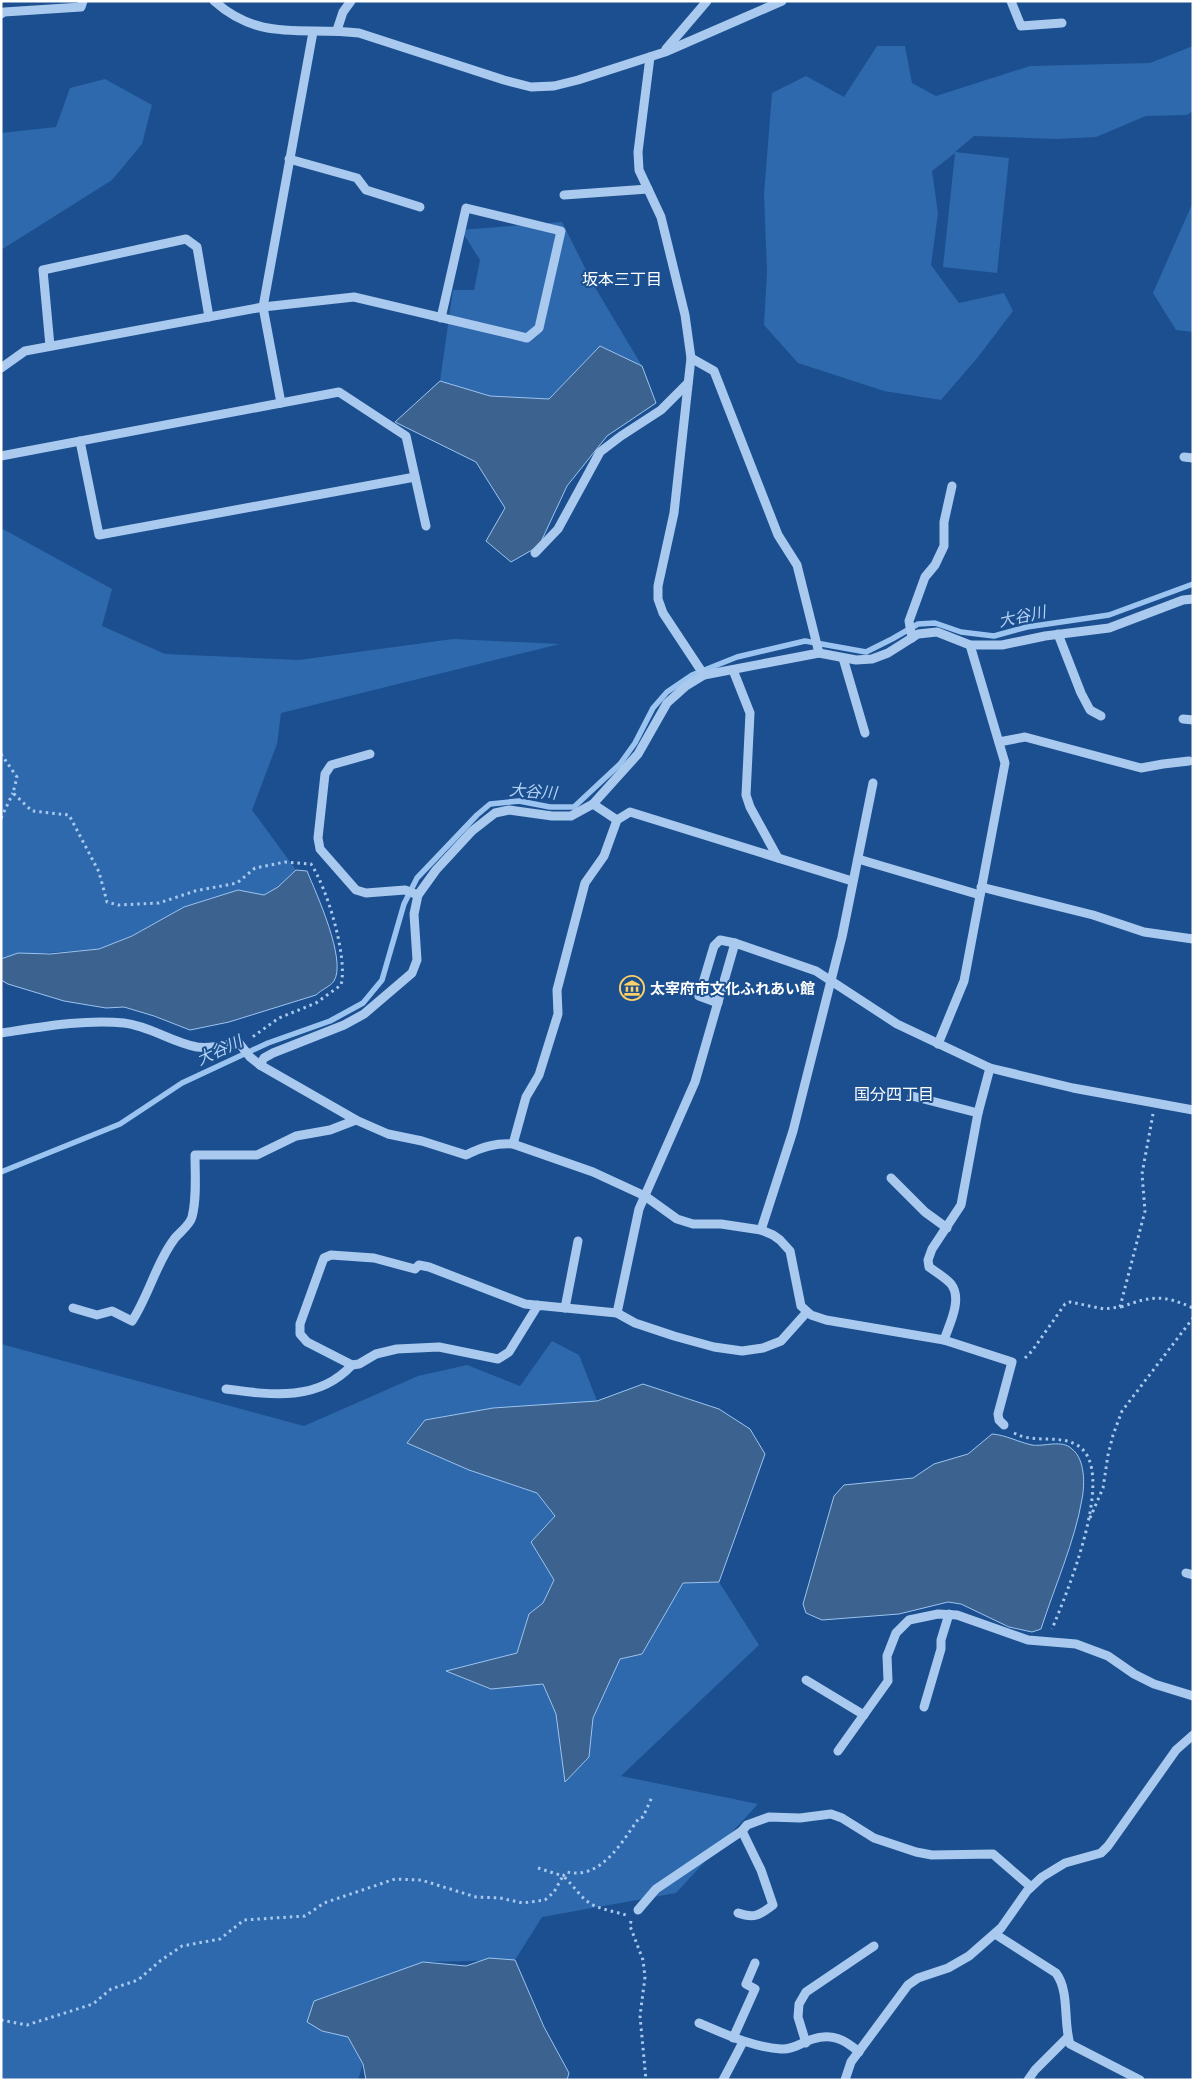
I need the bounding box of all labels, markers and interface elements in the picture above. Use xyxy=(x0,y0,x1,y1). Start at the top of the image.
district label: 坂本三丁目 xyxy=(582,269,662,289)
water label: 大谷川 xyxy=(996,601,1050,631)
water label: 大谷川 xyxy=(508,779,560,803)
museum icon: 太宰府市文化ふれあい館 xyxy=(619,975,645,1001)
place label: 太宰府市文化ふれあい館 xyxy=(650,979,815,998)
water label: 大谷川 xyxy=(193,1030,247,1069)
district label: 国分四丁目 xyxy=(854,1084,934,1104)

